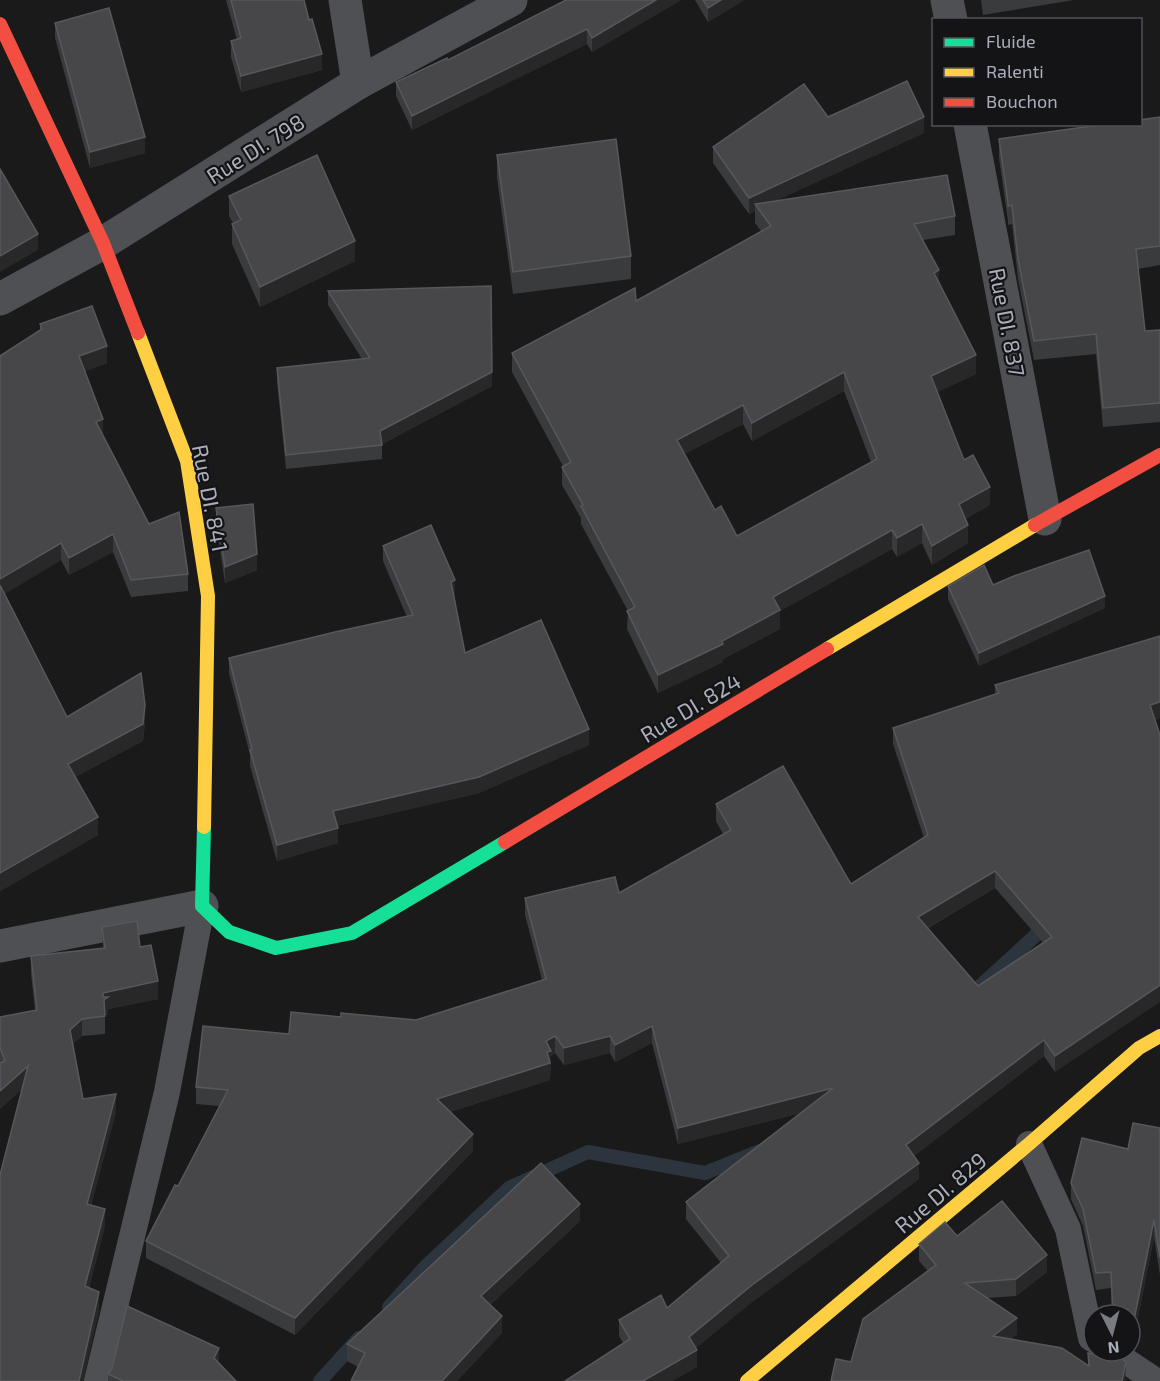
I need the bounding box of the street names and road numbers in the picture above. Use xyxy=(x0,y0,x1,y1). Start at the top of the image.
street label: Rue DI. 798 xyxy=(201,108,309,188)
street label: Rue DI. 837 xyxy=(985,266,1031,378)
street label: Rue DI. 841 xyxy=(188,442,234,554)
street label: Rue DI. 824 xyxy=(635,667,745,747)
street label: Rue DI. 829 xyxy=(889,1146,991,1238)

